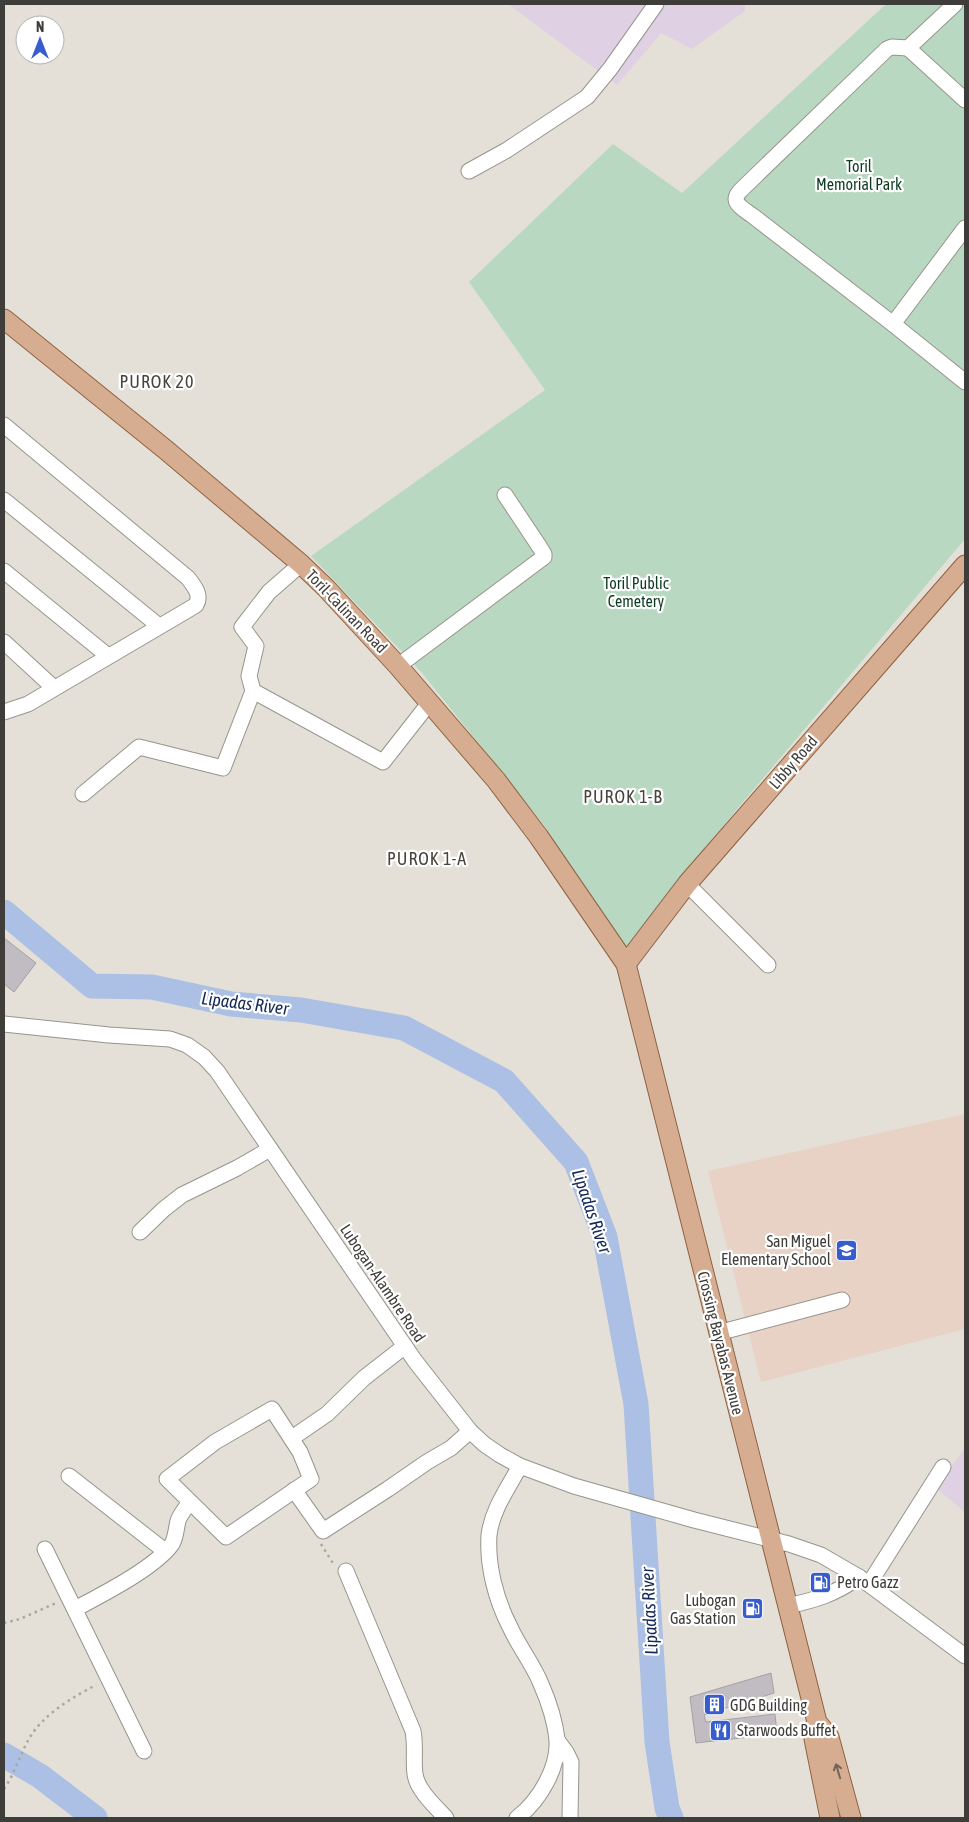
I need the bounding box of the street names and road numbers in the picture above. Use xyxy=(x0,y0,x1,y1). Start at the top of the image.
street label: Toril-Calinan Road xyxy=(303,566,391,656)
street label: Libby Road xyxy=(765,732,822,793)
street label: Lubogan-Alambre Road xyxy=(336,1221,429,1346)
street label: Crossing Bayabas Avenue xyxy=(693,1269,748,1417)

